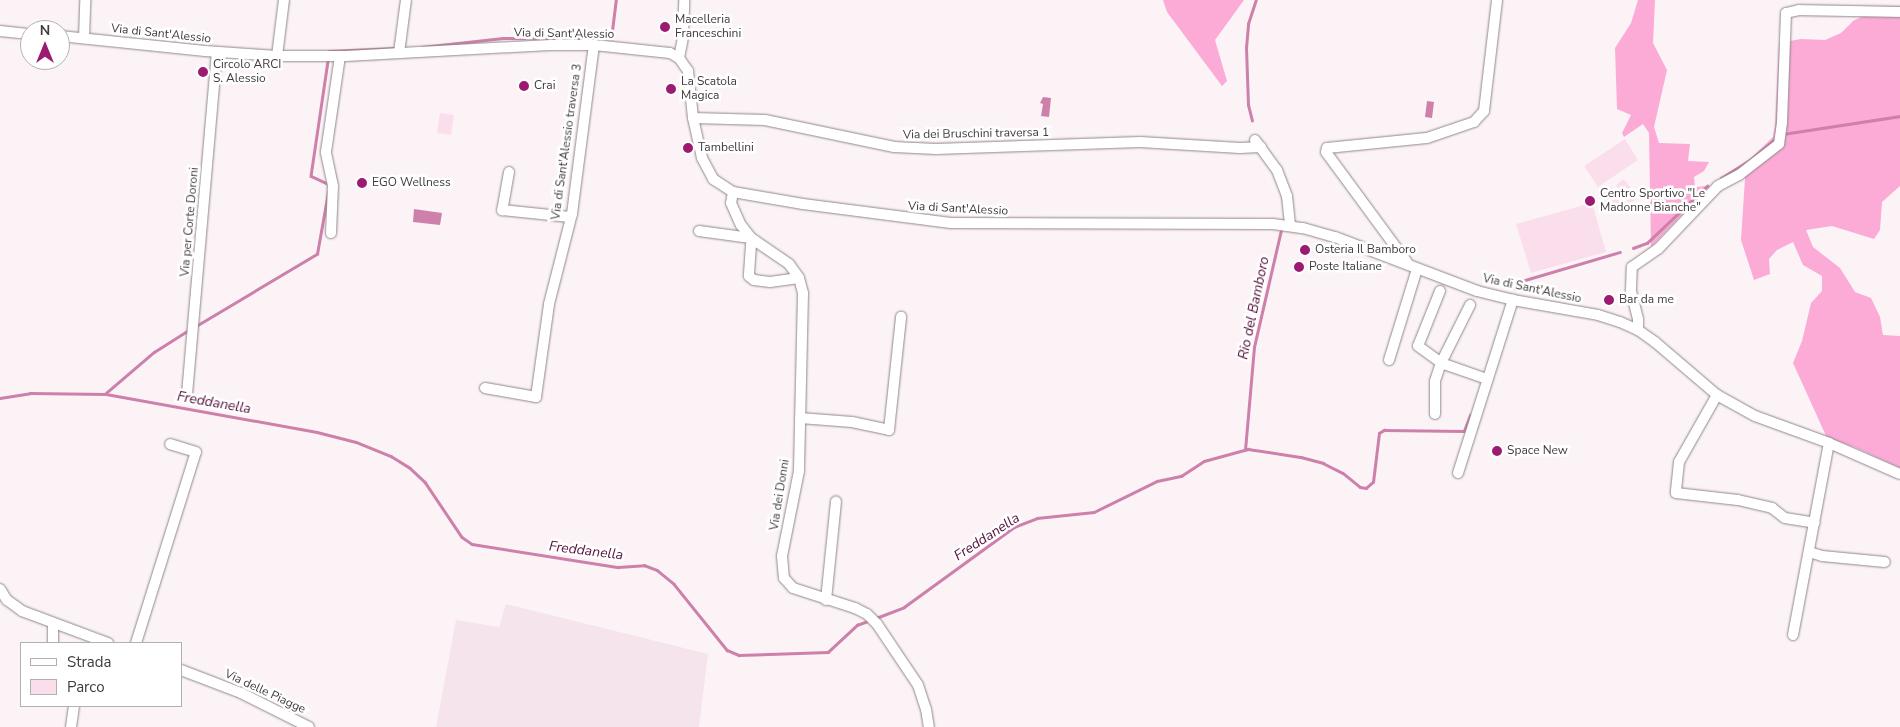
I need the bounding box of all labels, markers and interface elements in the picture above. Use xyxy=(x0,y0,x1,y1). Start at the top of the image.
place label: Macelleria Franceschini xyxy=(675,13,741,41)
north arrow xyxy=(20,20,70,70)
text: N xyxy=(40,21,50,40)
marker: Macelleria Franceschini xyxy=(659,21,671,33)
street label: Via di Sant'Alessio xyxy=(110,22,212,46)
street label: Via di Sant'Alessio xyxy=(514,26,614,42)
place label: Circolo ARCI S. Alessio xyxy=(213,58,281,86)
street label: Via di Sant'Alessio traversa 3 xyxy=(549,63,585,221)
marker: Circolo ARCI S. Alessio xyxy=(197,66,209,78)
place label: La Scatola Magica xyxy=(681,75,737,103)
place label: Crai xyxy=(534,79,555,93)
marker: Crai xyxy=(518,80,530,92)
marker: La Scatola Magica xyxy=(665,83,677,95)
street label: Via dei Bruschini traversa 1 xyxy=(903,126,1049,142)
place label: Tambellini xyxy=(698,141,754,155)
marker: Tambellini xyxy=(682,142,694,154)
street label: Via per Corte Doroni xyxy=(178,167,202,277)
place label: EGO Wellness xyxy=(372,176,451,190)
marker: EGO Wellness xyxy=(356,177,368,189)
place label: Centro Sportivo "Le Madonne Bianche" xyxy=(1600,187,1705,215)
marker: Centro Sportivo "Le Madonne Bianche" xyxy=(1584,195,1596,207)
street label: Via di Sant'Alessio xyxy=(907,199,1009,219)
place label: Osteria Il Bamboro xyxy=(1315,243,1416,257)
marker: Osteria Il Bamboro xyxy=(1299,244,1311,256)
water label: Rio del Bamboro xyxy=(1235,255,1273,361)
place label: Poste Italiane xyxy=(1309,260,1382,274)
marker: Poste Italiane xyxy=(1293,261,1305,273)
street label: Via di Sant'Alessio xyxy=(1481,272,1583,306)
place label: Bar da me xyxy=(1619,293,1674,307)
marker: Bar da me xyxy=(1603,294,1615,306)
water label: Freddanella xyxy=(176,388,252,418)
place label: Space New xyxy=(1507,444,1568,458)
marker: Space New xyxy=(1491,445,1503,457)
street label: Via dei Donni xyxy=(767,458,793,532)
water label: Freddanella xyxy=(951,510,1023,564)
water label: Freddanella xyxy=(548,538,624,564)
legend xyxy=(20,642,182,707)
text: Strada xyxy=(67,652,111,672)
street label: Via delle Piagge xyxy=(222,667,308,717)
text: Parco xyxy=(67,677,105,697)

